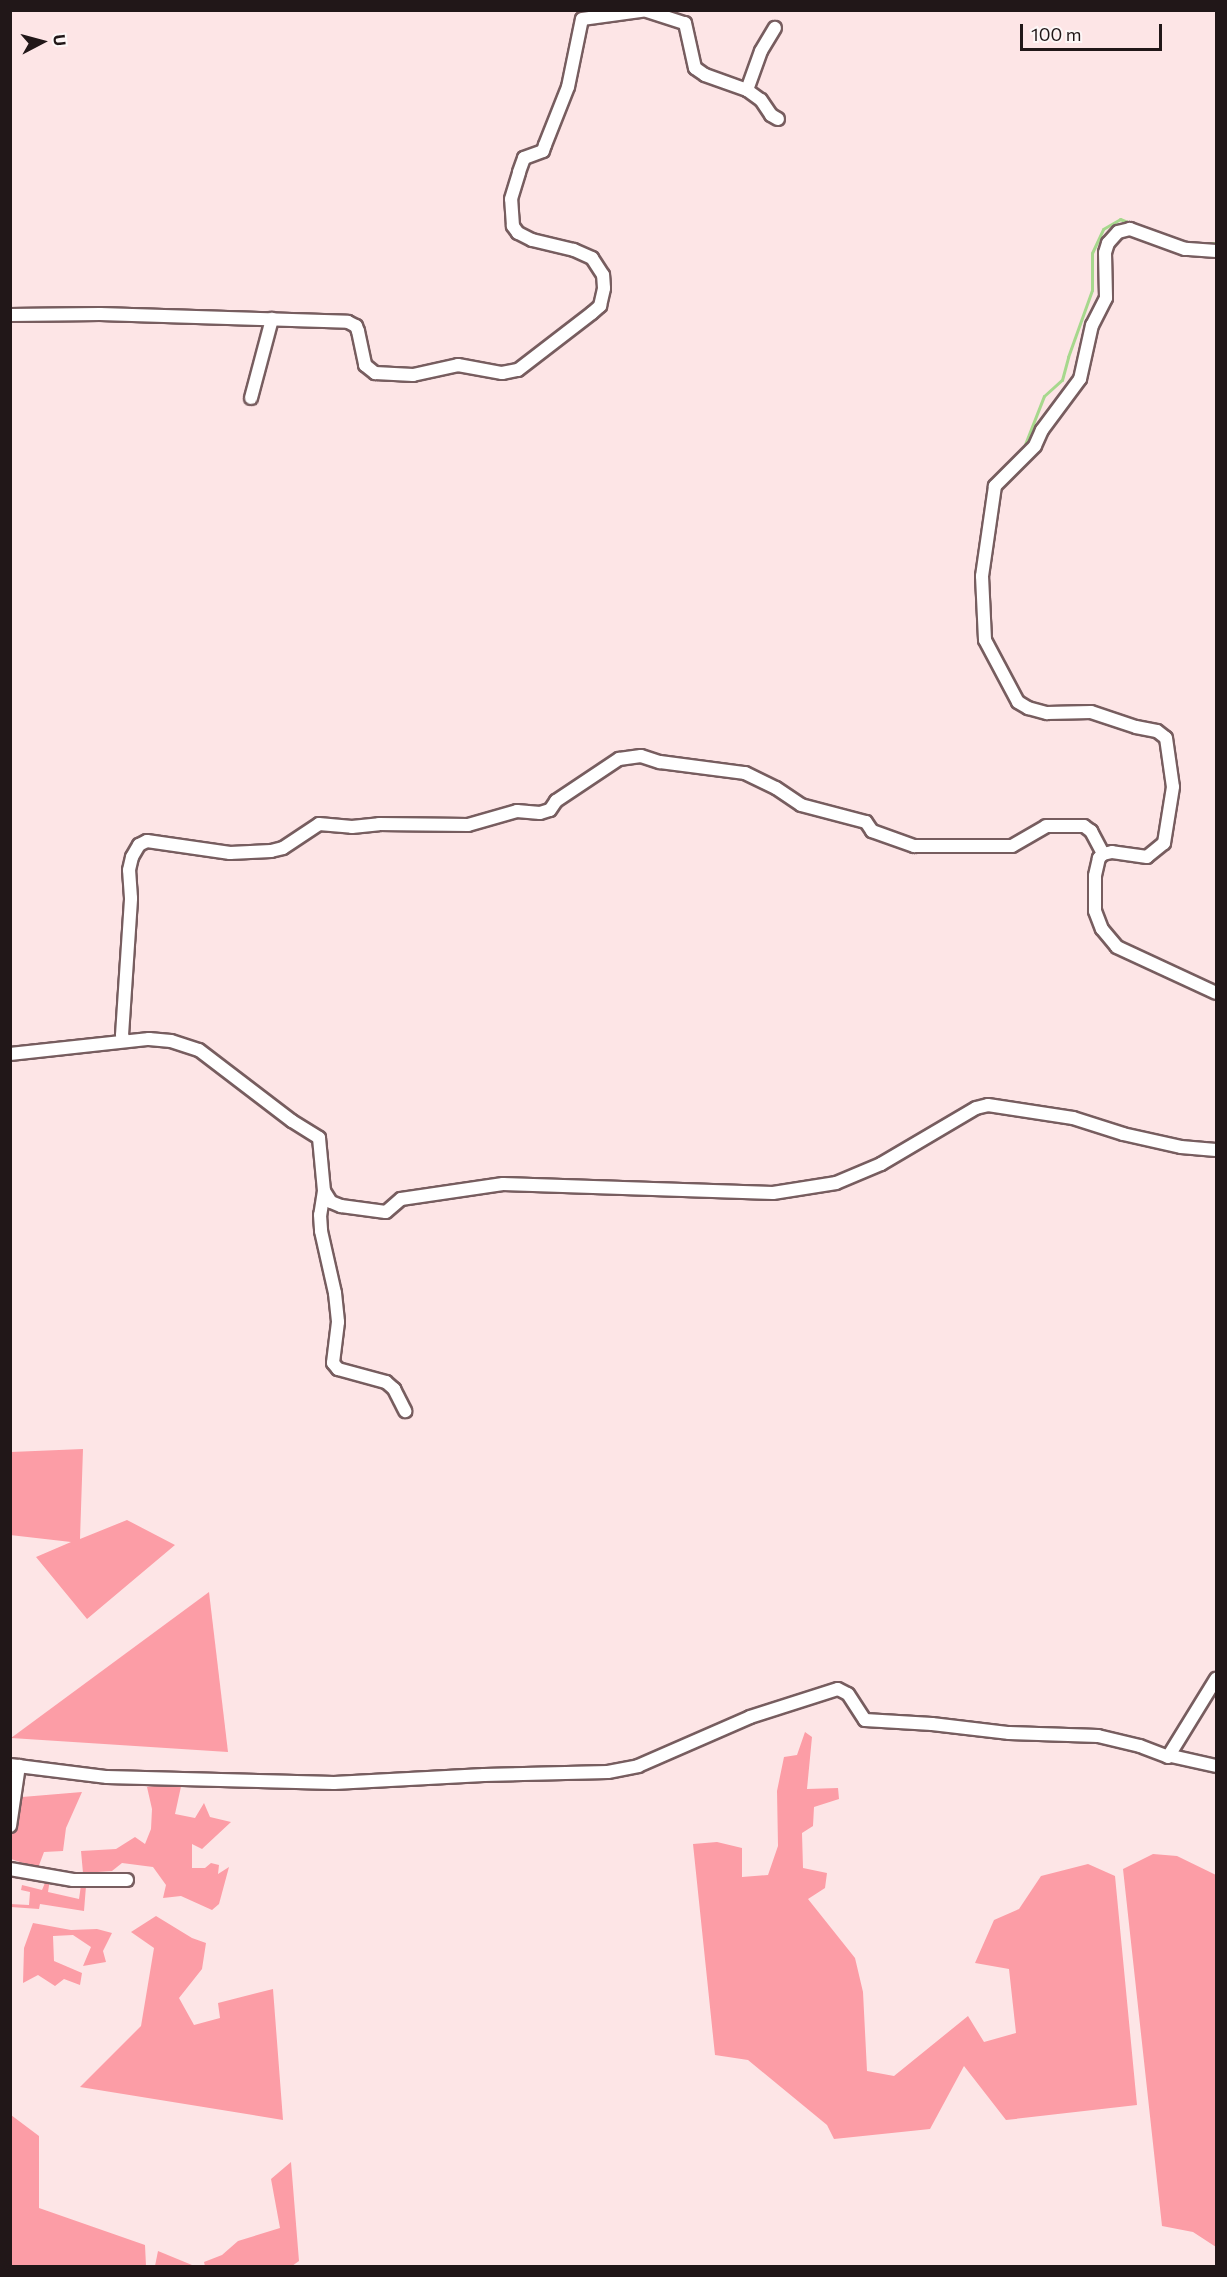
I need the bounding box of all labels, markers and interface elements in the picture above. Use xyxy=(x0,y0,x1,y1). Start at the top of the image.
north arrow xyxy=(12,12,72,72)
scale bar xyxy=(1023,12,1166,50)
text: 100 m xyxy=(1031,23,1081,45)
text: U xyxy=(50,33,70,47)

